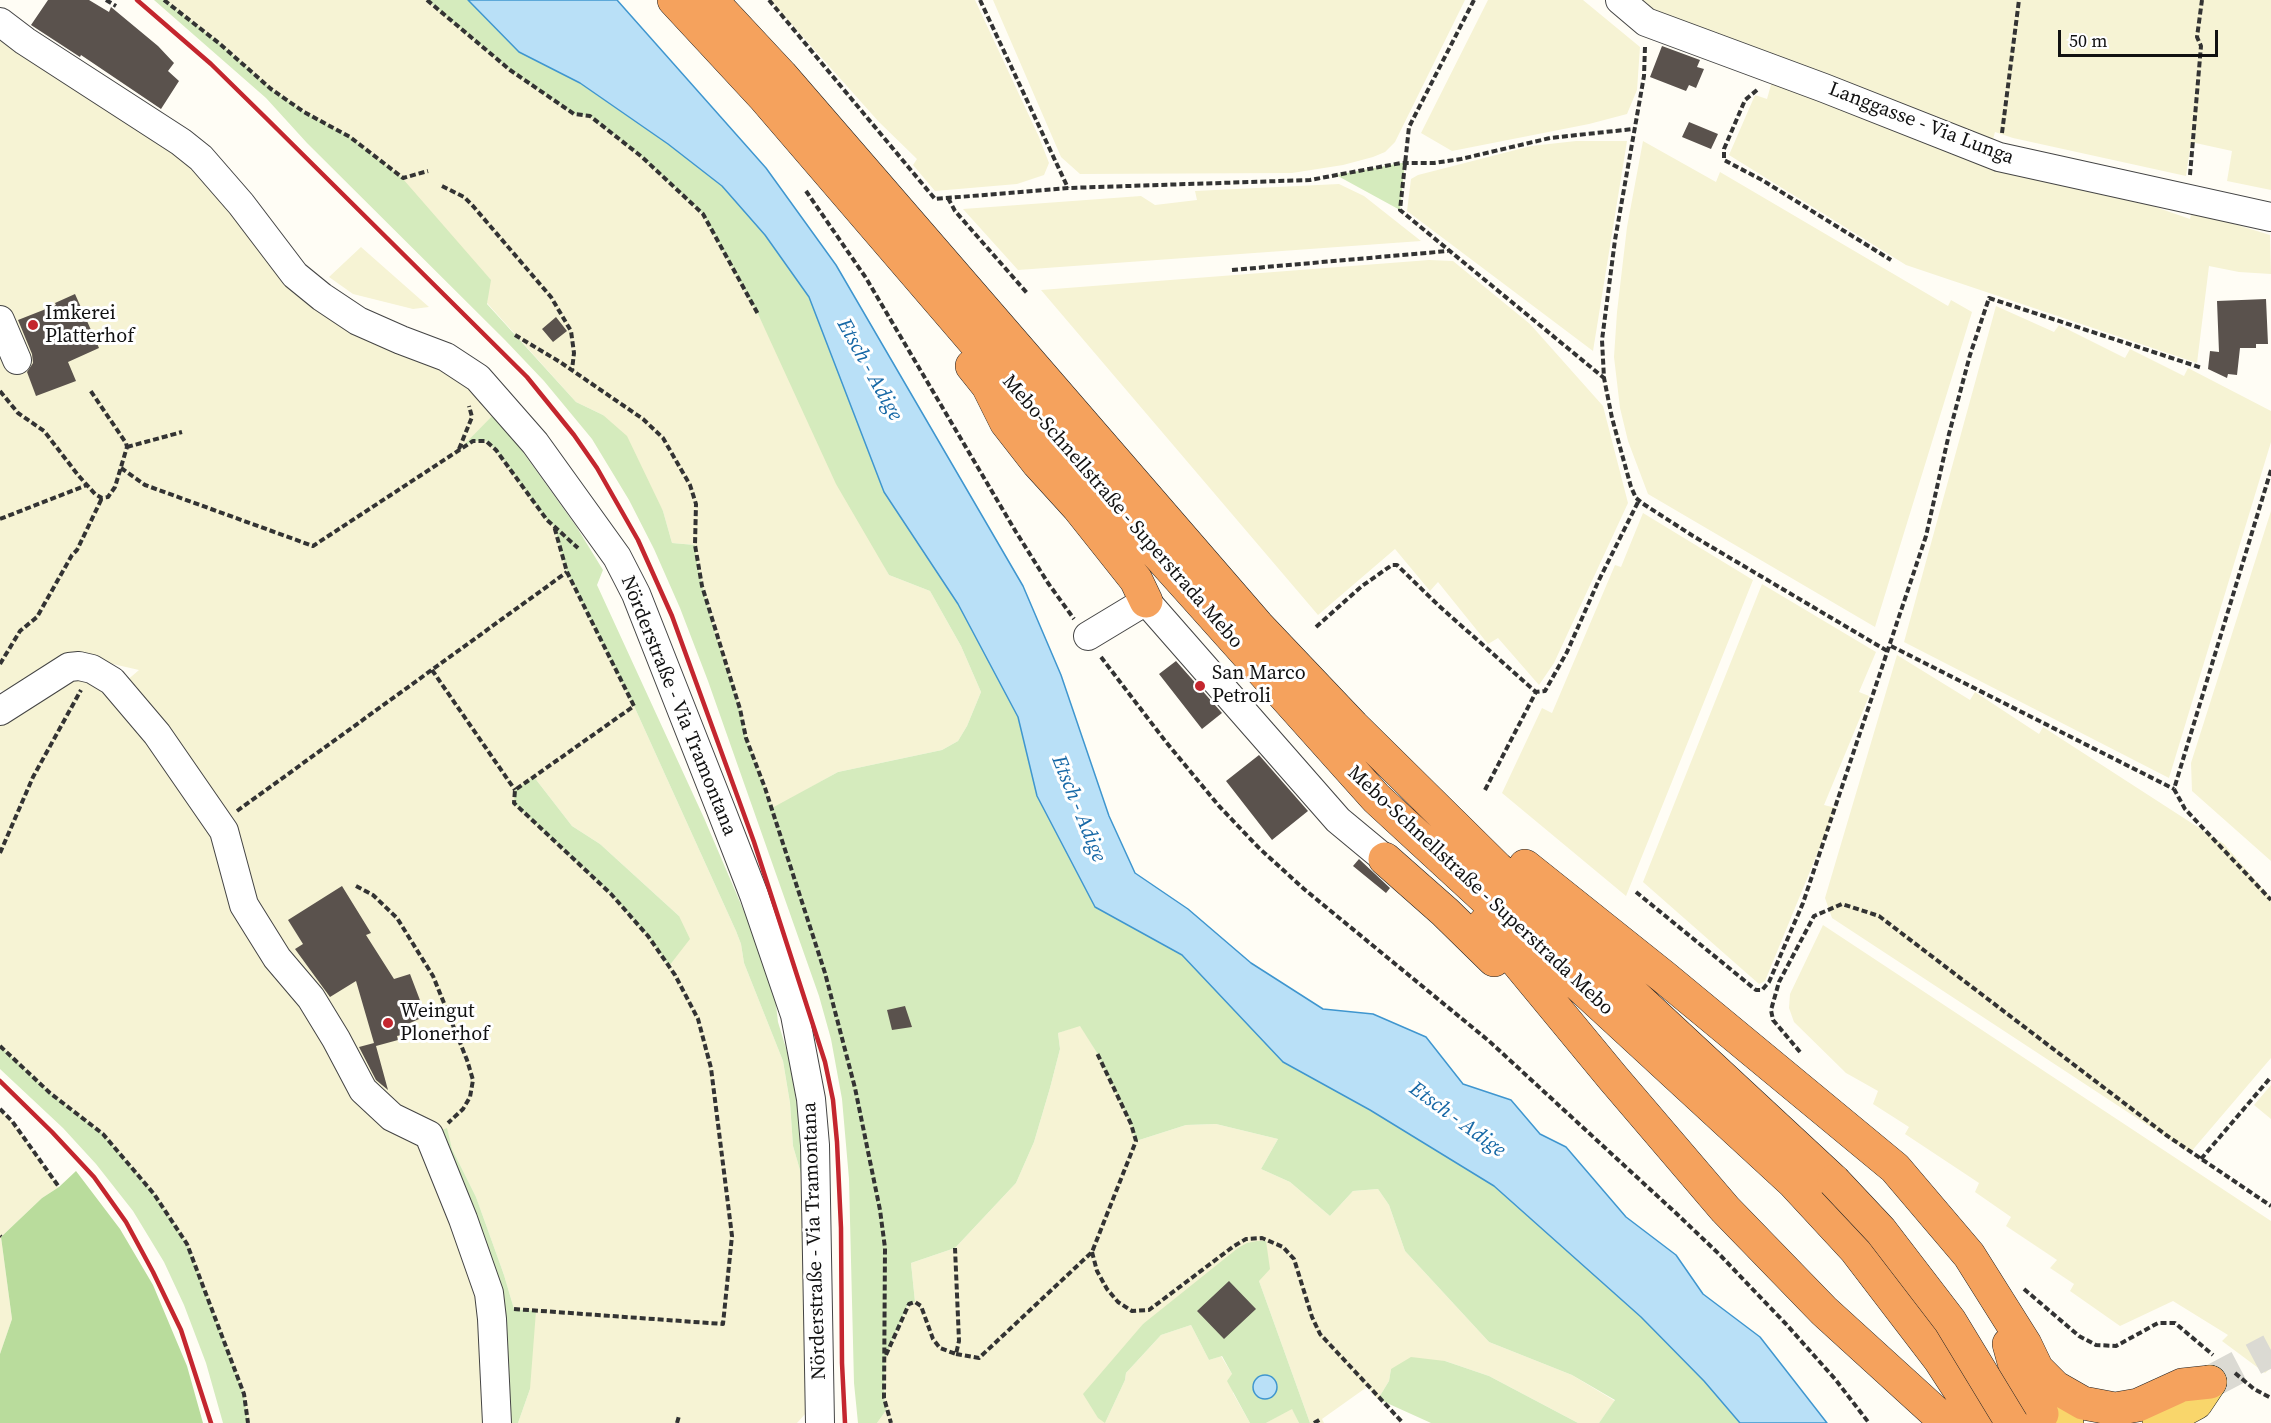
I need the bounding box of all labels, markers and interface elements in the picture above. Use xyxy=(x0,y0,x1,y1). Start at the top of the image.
scale bar xyxy=(2061,18,2222,56)
text: 50 m xyxy=(2069,28,2107,53)
street label: Langgasse - Via Lunga xyxy=(1825,78,2017,170)
place label: Imkerei Platterhof xyxy=(45,302,134,349)
water label: Etsch - Adige xyxy=(831,315,907,425)
marker: Imkerei Platterhof xyxy=(26,318,40,332)
street label: Mebo-Schnellstraße - Superstrada Mebo xyxy=(996,370,1248,654)
street label: Nörderstraße - Via Tramontana xyxy=(615,573,741,839)
place label: San Marco Petroli xyxy=(1212,662,1306,709)
marker: San Marco Petroli xyxy=(1193,679,1207,693)
water label: Etsch - Adige xyxy=(1045,752,1111,866)
street label: Mebo-Schnellstraße - Superstrada Mebo xyxy=(1342,761,1618,1021)
place label: Weingut Plonerhof xyxy=(400,1000,489,1047)
marker: Weingut Plonerhof xyxy=(381,1016,395,1030)
water label: Etsch - Adige xyxy=(1404,1077,1510,1163)
street label: Nörderstraße - Via Tramontana xyxy=(798,1102,832,1380)

